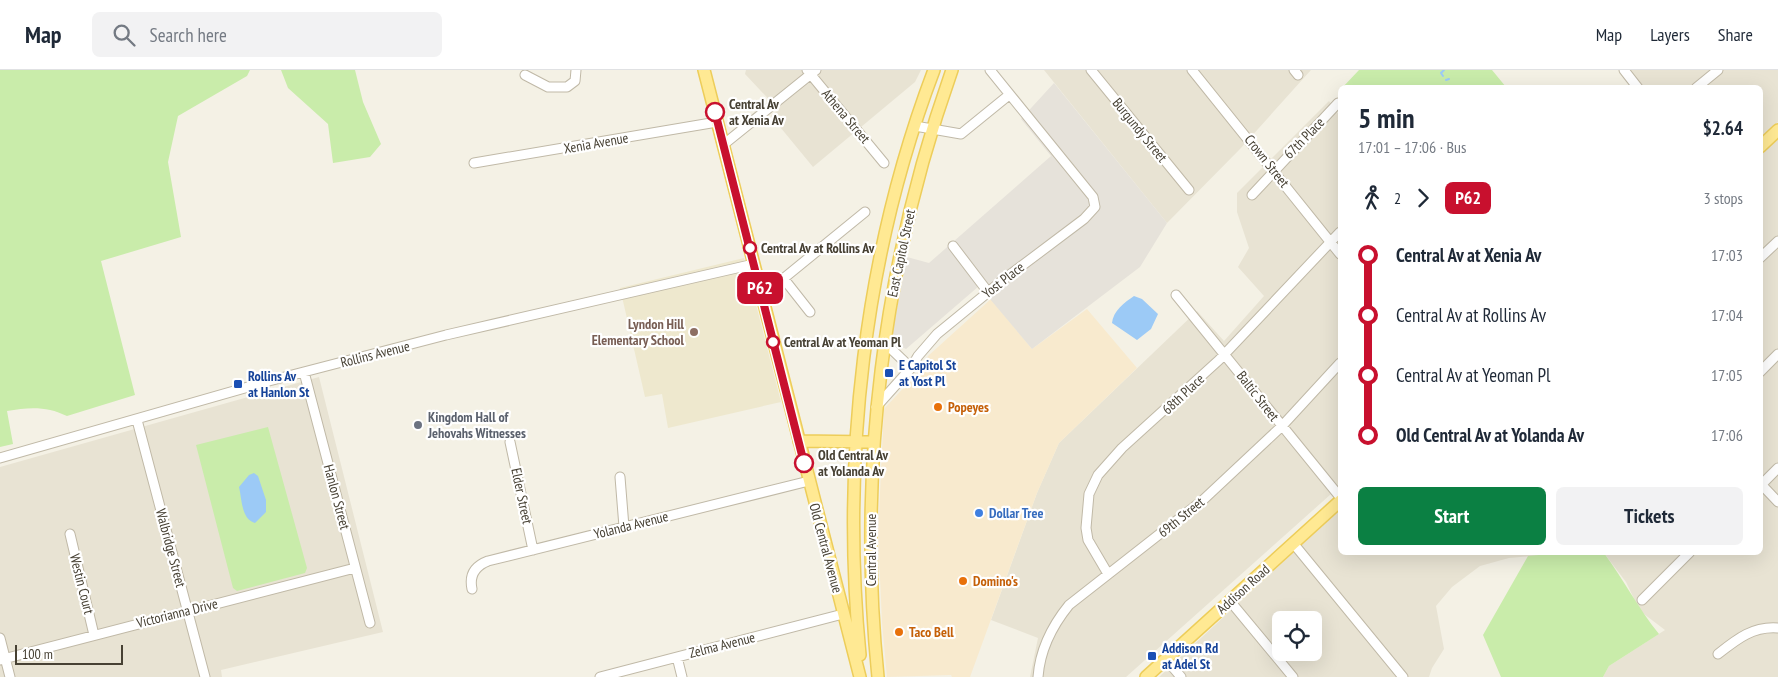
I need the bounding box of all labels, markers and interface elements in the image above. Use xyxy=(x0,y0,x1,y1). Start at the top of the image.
search box xyxy=(92,12,442,57)
text: Map xyxy=(25,19,62,50)
icon: search xyxy=(110,21,138,49)
text: Search here xyxy=(150,23,227,47)
text: Map xyxy=(1596,23,1622,46)
text: Layers xyxy=(1650,23,1690,46)
text: Share xyxy=(1718,23,1753,46)
street label: Athena Street xyxy=(818,85,874,147)
street label: Burgundy Street xyxy=(1109,94,1172,166)
place label: Central Av at Xenia Av xyxy=(729,95,784,129)
text: 5 min xyxy=(1358,99,1415,136)
marker: Central Av at Xenia Av xyxy=(705,102,725,122)
street label: 67th Place xyxy=(1280,113,1328,163)
text: $2.64 xyxy=(1703,116,1743,140)
street label: Xenia Avenue xyxy=(562,128,630,158)
street label: Crown Street xyxy=(1241,131,1293,191)
text: 17:01 – 17:06 · Bus xyxy=(1358,137,1466,157)
icon: walk xyxy=(1358,184,1386,212)
icon: forward xyxy=(1409,184,1437,212)
text: P62 xyxy=(1455,186,1481,209)
text: 2 xyxy=(1394,188,1401,208)
text: 3 stops xyxy=(1703,188,1743,208)
street label: East Capitol Street xyxy=(883,207,919,298)
place label: Central Av at Rollins Av xyxy=(761,239,875,257)
marker: Central Av at Rollins Av xyxy=(743,241,757,255)
text: Central Av at Xenia Av xyxy=(1396,243,1541,267)
text: 17:03 xyxy=(1711,245,1743,265)
street label: Yost Place xyxy=(978,258,1028,302)
line badge: P62 xyxy=(731,272,789,304)
text: P62 xyxy=(747,276,773,299)
text: Central Av at Rollins Av xyxy=(1396,303,1546,327)
text: 17:04 xyxy=(1711,305,1743,325)
place label: Lyndon Hill Elementary School xyxy=(592,315,685,349)
marker: Lyndon Hill Elementary School xyxy=(688,326,700,338)
place label: Central Av at Yeoman Pl xyxy=(784,333,902,351)
marker: Central Av at Yeoman Pl xyxy=(766,335,780,349)
street label: Rollins Avenue xyxy=(339,337,412,371)
place label: E Capitol St at Yost Pl xyxy=(899,356,956,390)
text: Central Av at Yeoman Pl xyxy=(1396,363,1551,387)
text: 17:05 xyxy=(1711,365,1743,385)
place label: Rollins Av at Hanlon St xyxy=(248,367,309,401)
marker: E Capitol St at Yost Pl xyxy=(883,367,895,379)
street label: Baltic Street xyxy=(1233,367,1283,425)
street label: 68th Place xyxy=(1158,370,1208,418)
marker: Rollins Av at Hanlon St xyxy=(232,378,244,390)
place label: Popeyes xyxy=(948,398,989,416)
marker: Popeyes xyxy=(932,401,944,413)
place label: Kingdom Hall of Jehovahs Witnesses xyxy=(427,408,526,442)
marker: Kingdom Hall of Jehovahs Witnesses xyxy=(412,419,424,431)
text: Old Central Av at Yolanda Av xyxy=(1396,423,1584,447)
text: 17:06 xyxy=(1711,425,1743,445)
place label: Old Central Av at Yolanda Av xyxy=(818,446,888,480)
marker: Old Central Av at Yolanda Av xyxy=(794,453,814,473)
street label: Hanlon Street xyxy=(320,462,354,532)
street label: Elder Street xyxy=(507,466,537,526)
button: Start xyxy=(1358,487,1546,545)
button: Tickets xyxy=(1556,487,1743,545)
street label: 69th Street xyxy=(1154,493,1208,541)
street label: Old Central Avenue xyxy=(805,501,847,595)
place label: Dollar Tree xyxy=(989,504,1043,522)
street label: Walbridge Street xyxy=(152,507,190,589)
street label: Yolanda Avenue xyxy=(592,507,670,543)
marker: Dollar Tree xyxy=(973,507,985,519)
street label: Central Avenue xyxy=(862,514,880,586)
street label: Westin Court xyxy=(66,552,98,616)
street label: Addison Road xyxy=(1213,560,1273,618)
place label: Domino's xyxy=(973,572,1018,590)
marker: Domino's xyxy=(957,575,969,587)
street label: Victorianna Drive xyxy=(134,594,220,632)
map controls xyxy=(1272,611,1322,661)
button: locate xyxy=(1272,611,1322,661)
place label: Taco Bell xyxy=(909,623,954,641)
marker: Taco Bell xyxy=(893,626,905,638)
street label: Zelma Avenue xyxy=(687,628,757,662)
place label: Addison Rd at Adel St xyxy=(1161,639,1218,673)
scale bar xyxy=(15,642,122,665)
text: 100 m xyxy=(22,645,53,663)
marker: Addison Rd at Adel St xyxy=(1146,650,1158,662)

